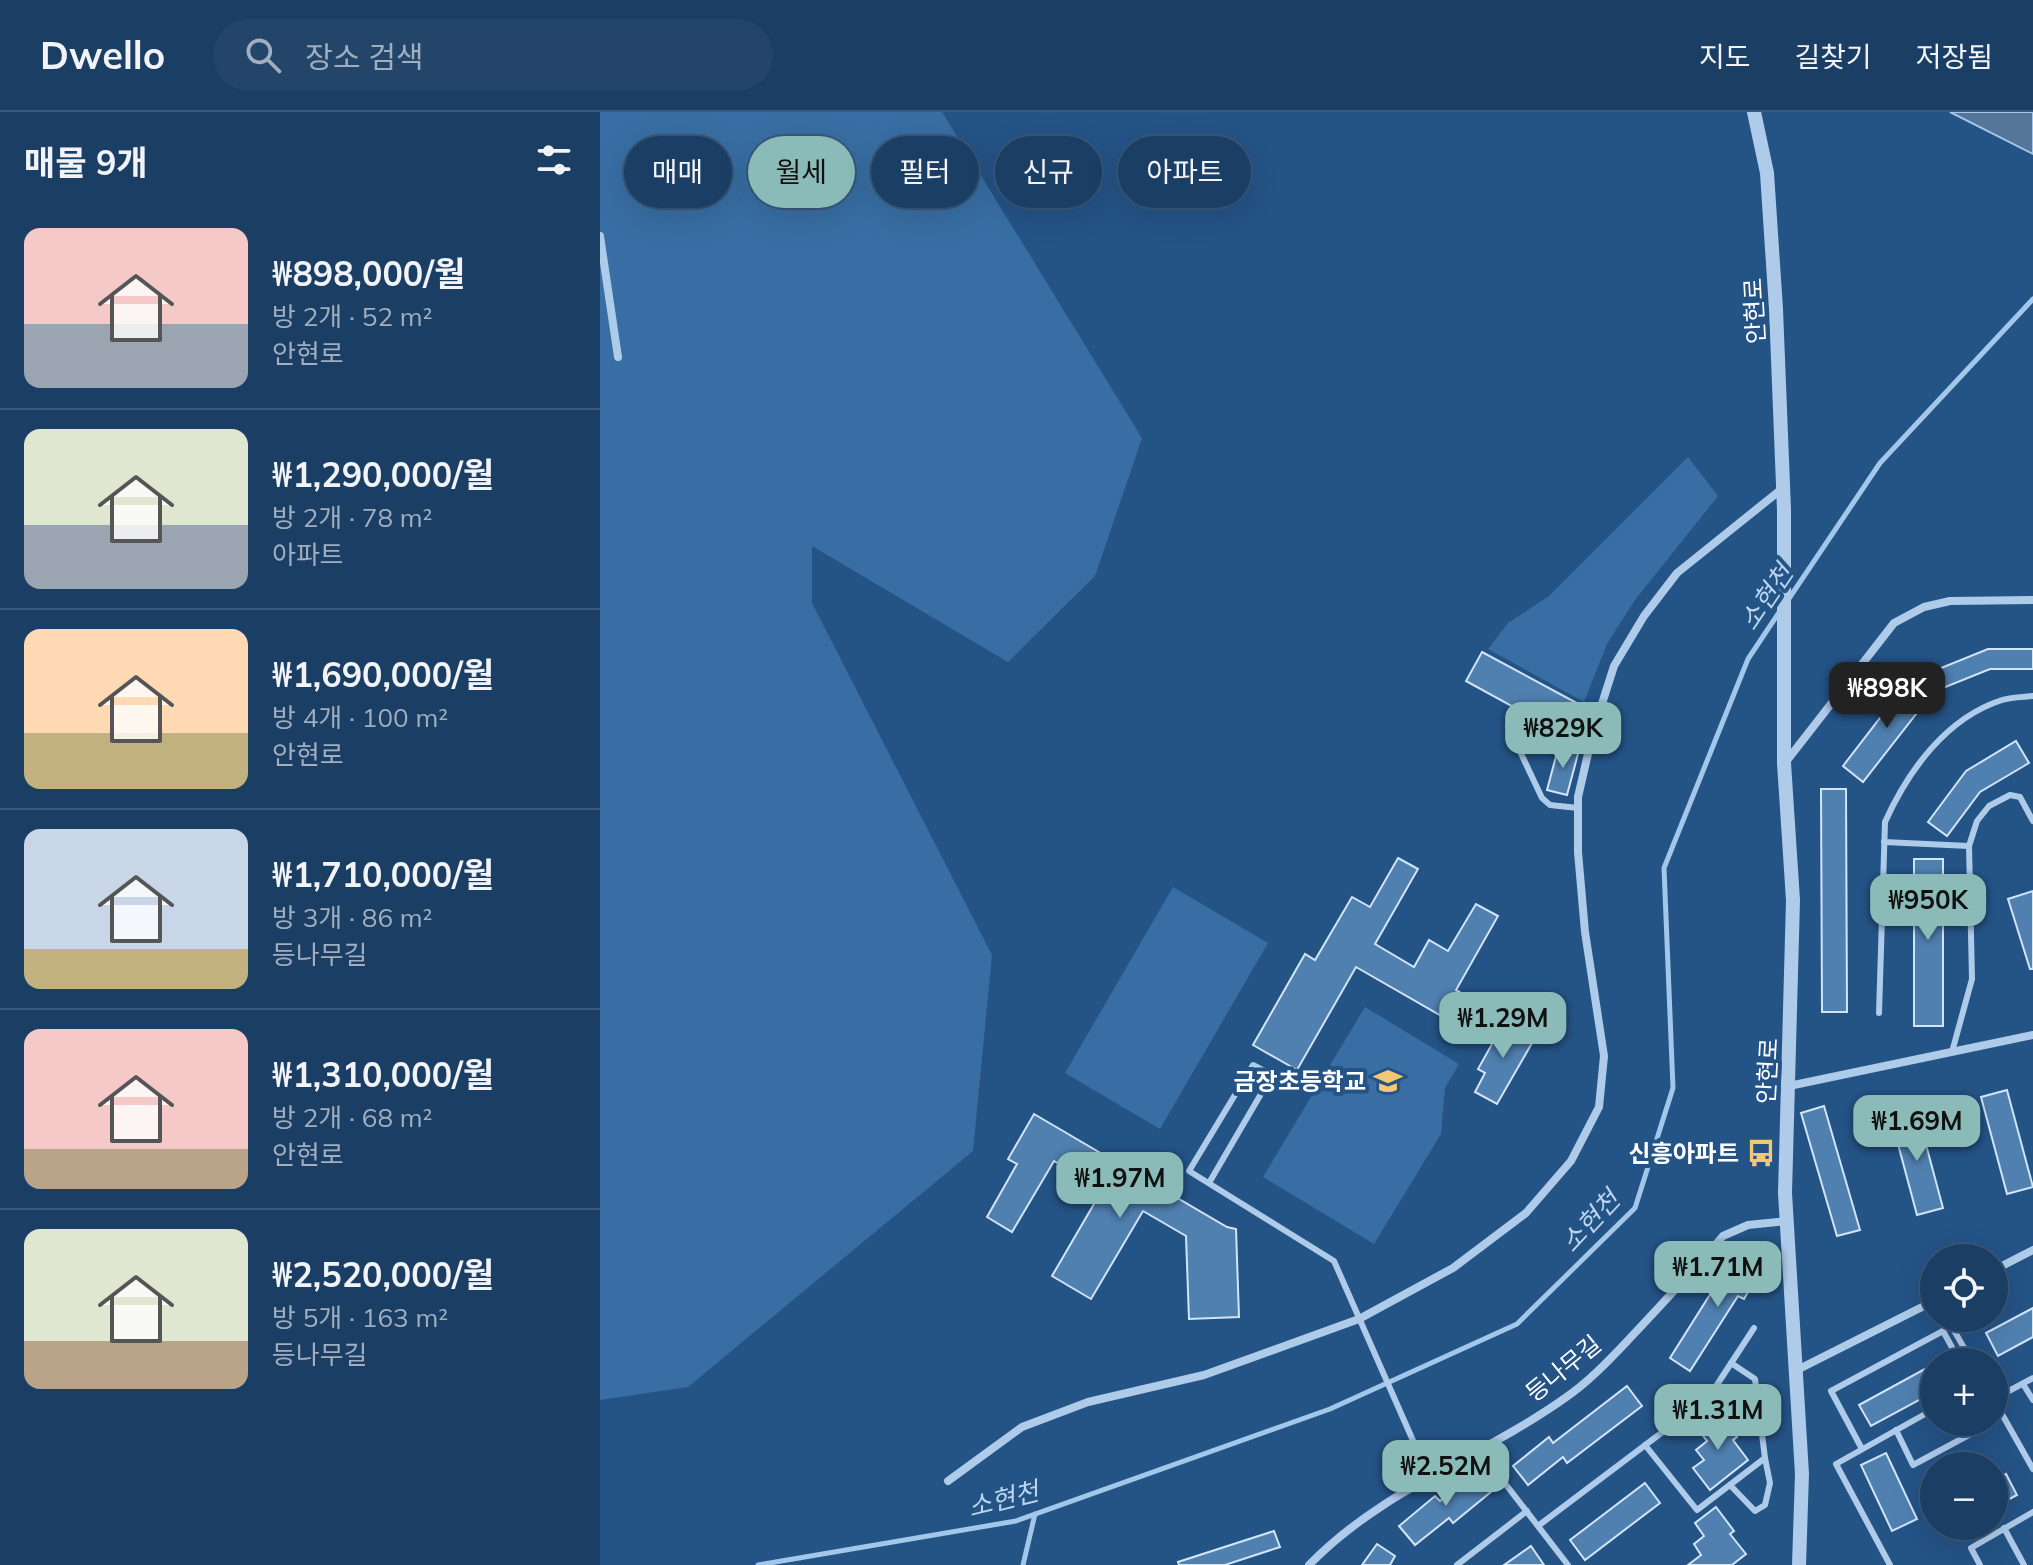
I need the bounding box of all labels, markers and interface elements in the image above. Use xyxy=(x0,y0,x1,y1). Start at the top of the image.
search box xyxy=(213,19,773,91)
text: Dwello xyxy=(40,31,165,79)
icon: search xyxy=(241,33,285,77)
text: 장소 검색 xyxy=(305,38,424,76)
text: 지도 xyxy=(1699,39,1750,74)
text: 길찾기 xyxy=(1794,39,1872,74)
text: 저장됨 xyxy=(1916,39,1993,74)
chip: 매매 xyxy=(624,136,732,208)
chip: 월세 xyxy=(748,136,855,208)
chip: 필터 xyxy=(871,136,979,208)
chip: 신규 xyxy=(995,136,1102,208)
chip: 아파트 xyxy=(1118,136,1251,208)
icon: filters xyxy=(532,138,576,182)
text: 매물 9개 xyxy=(24,141,148,184)
text: ₩898,000/월 xyxy=(272,252,465,295)
icon: home xyxy=(88,260,184,356)
street label: 안현로 xyxy=(1737,277,1771,345)
text: 방 2개 · 52 m² xyxy=(272,300,433,333)
text: 안현로 xyxy=(272,337,344,370)
text: ₩1,290,000/월 xyxy=(272,453,494,496)
icon: home xyxy=(88,461,184,557)
text: 방 2개 · 78 m² xyxy=(272,501,433,534)
text: 아파트 xyxy=(272,538,344,571)
water label: 소현천 xyxy=(1732,555,1801,636)
text: ₩1,690,000/월 xyxy=(272,653,494,696)
icon: home xyxy=(88,661,184,757)
pin: ₩898K xyxy=(1831,662,1943,730)
text: ₩898K xyxy=(1847,671,1927,704)
text: 방 4개 · 100 m² xyxy=(272,701,448,734)
pin: ₩829K xyxy=(1507,702,1619,770)
text: ₩829K xyxy=(1523,711,1603,744)
text: 안현로 xyxy=(272,738,344,771)
text: ₩1,710,000/월 xyxy=(272,853,494,896)
icon: home xyxy=(88,861,184,957)
pin: ₩950K xyxy=(1872,874,1984,942)
text: ₩950K xyxy=(1888,883,1968,916)
text: 방 3개 · 86 m² xyxy=(272,901,433,934)
text: 등나무길 xyxy=(272,938,368,971)
pin: ₩1.29M xyxy=(1438,992,1568,1060)
text: ₩1.29M xyxy=(1457,1001,1549,1034)
street label: 안현로 xyxy=(1750,1037,1784,1105)
text: ₩1,310,000/월 xyxy=(272,1053,494,1096)
icon: home xyxy=(88,1061,184,1157)
place label: 금장초등학교 xyxy=(1234,1066,1366,1096)
school or university icon: 금장초등학교 xyxy=(1373,1066,1403,1096)
pin: ₩1.69M xyxy=(1852,1095,1982,1163)
text: 방 2개 · 68 m² xyxy=(272,1101,433,1134)
text: ₩1.69M xyxy=(1871,1104,1963,1137)
text: 안현로 xyxy=(272,1138,344,1171)
place label: 신흥아파트 xyxy=(1629,1138,1739,1168)
bus stop icon: 신흥아파트 xyxy=(1746,1138,1776,1168)
pin: ₩1.97M xyxy=(1055,1152,1185,1220)
text: ₩1.97M xyxy=(1074,1161,1166,1194)
water label: 소현천 xyxy=(1553,1181,1629,1258)
pin: ₩1.71M xyxy=(1653,1241,1783,1309)
map controls xyxy=(1920,1244,2008,1540)
button: locate xyxy=(1920,1244,2008,1332)
text: ₩1.71M xyxy=(1672,1250,1764,1283)
text: ₩2,520,000/월 xyxy=(272,1253,494,1296)
icon: home xyxy=(88,1261,184,1357)
text: 방 5개 · 163 m² xyxy=(272,1301,448,1334)
street label: 등나무길 xyxy=(1519,1329,1607,1407)
text: 등나무길 xyxy=(272,1338,368,1371)
button: + xyxy=(1920,1348,2008,1436)
pin: ₩1.31M xyxy=(1653,1384,1783,1452)
text: ₩1.31M xyxy=(1672,1393,1764,1426)
pin: ₩2.52M xyxy=(1381,1440,1511,1508)
text: ₩2.52M xyxy=(1400,1449,1492,1482)
button: − xyxy=(1920,1452,2008,1540)
water label: 소현천 xyxy=(964,1474,1045,1524)

